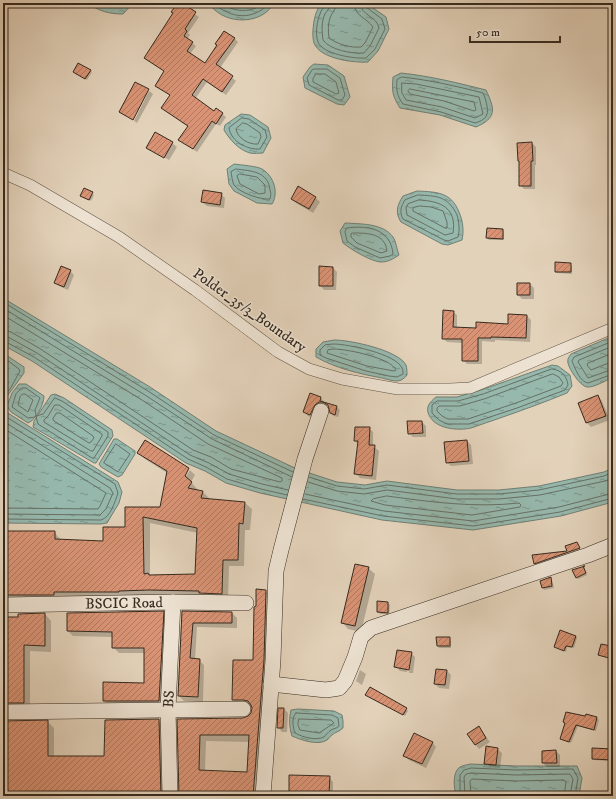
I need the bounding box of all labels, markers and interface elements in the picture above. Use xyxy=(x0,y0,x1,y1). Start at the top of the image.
scale bar xyxy=(470,18,560,44)
text: 50 m xyxy=(476,25,500,40)
street label: Polder_35/3_Boundary xyxy=(189,264,311,357)
street label: BSCIC Road xyxy=(85,593,163,614)
street label: BS xyxy=(159,690,179,708)

